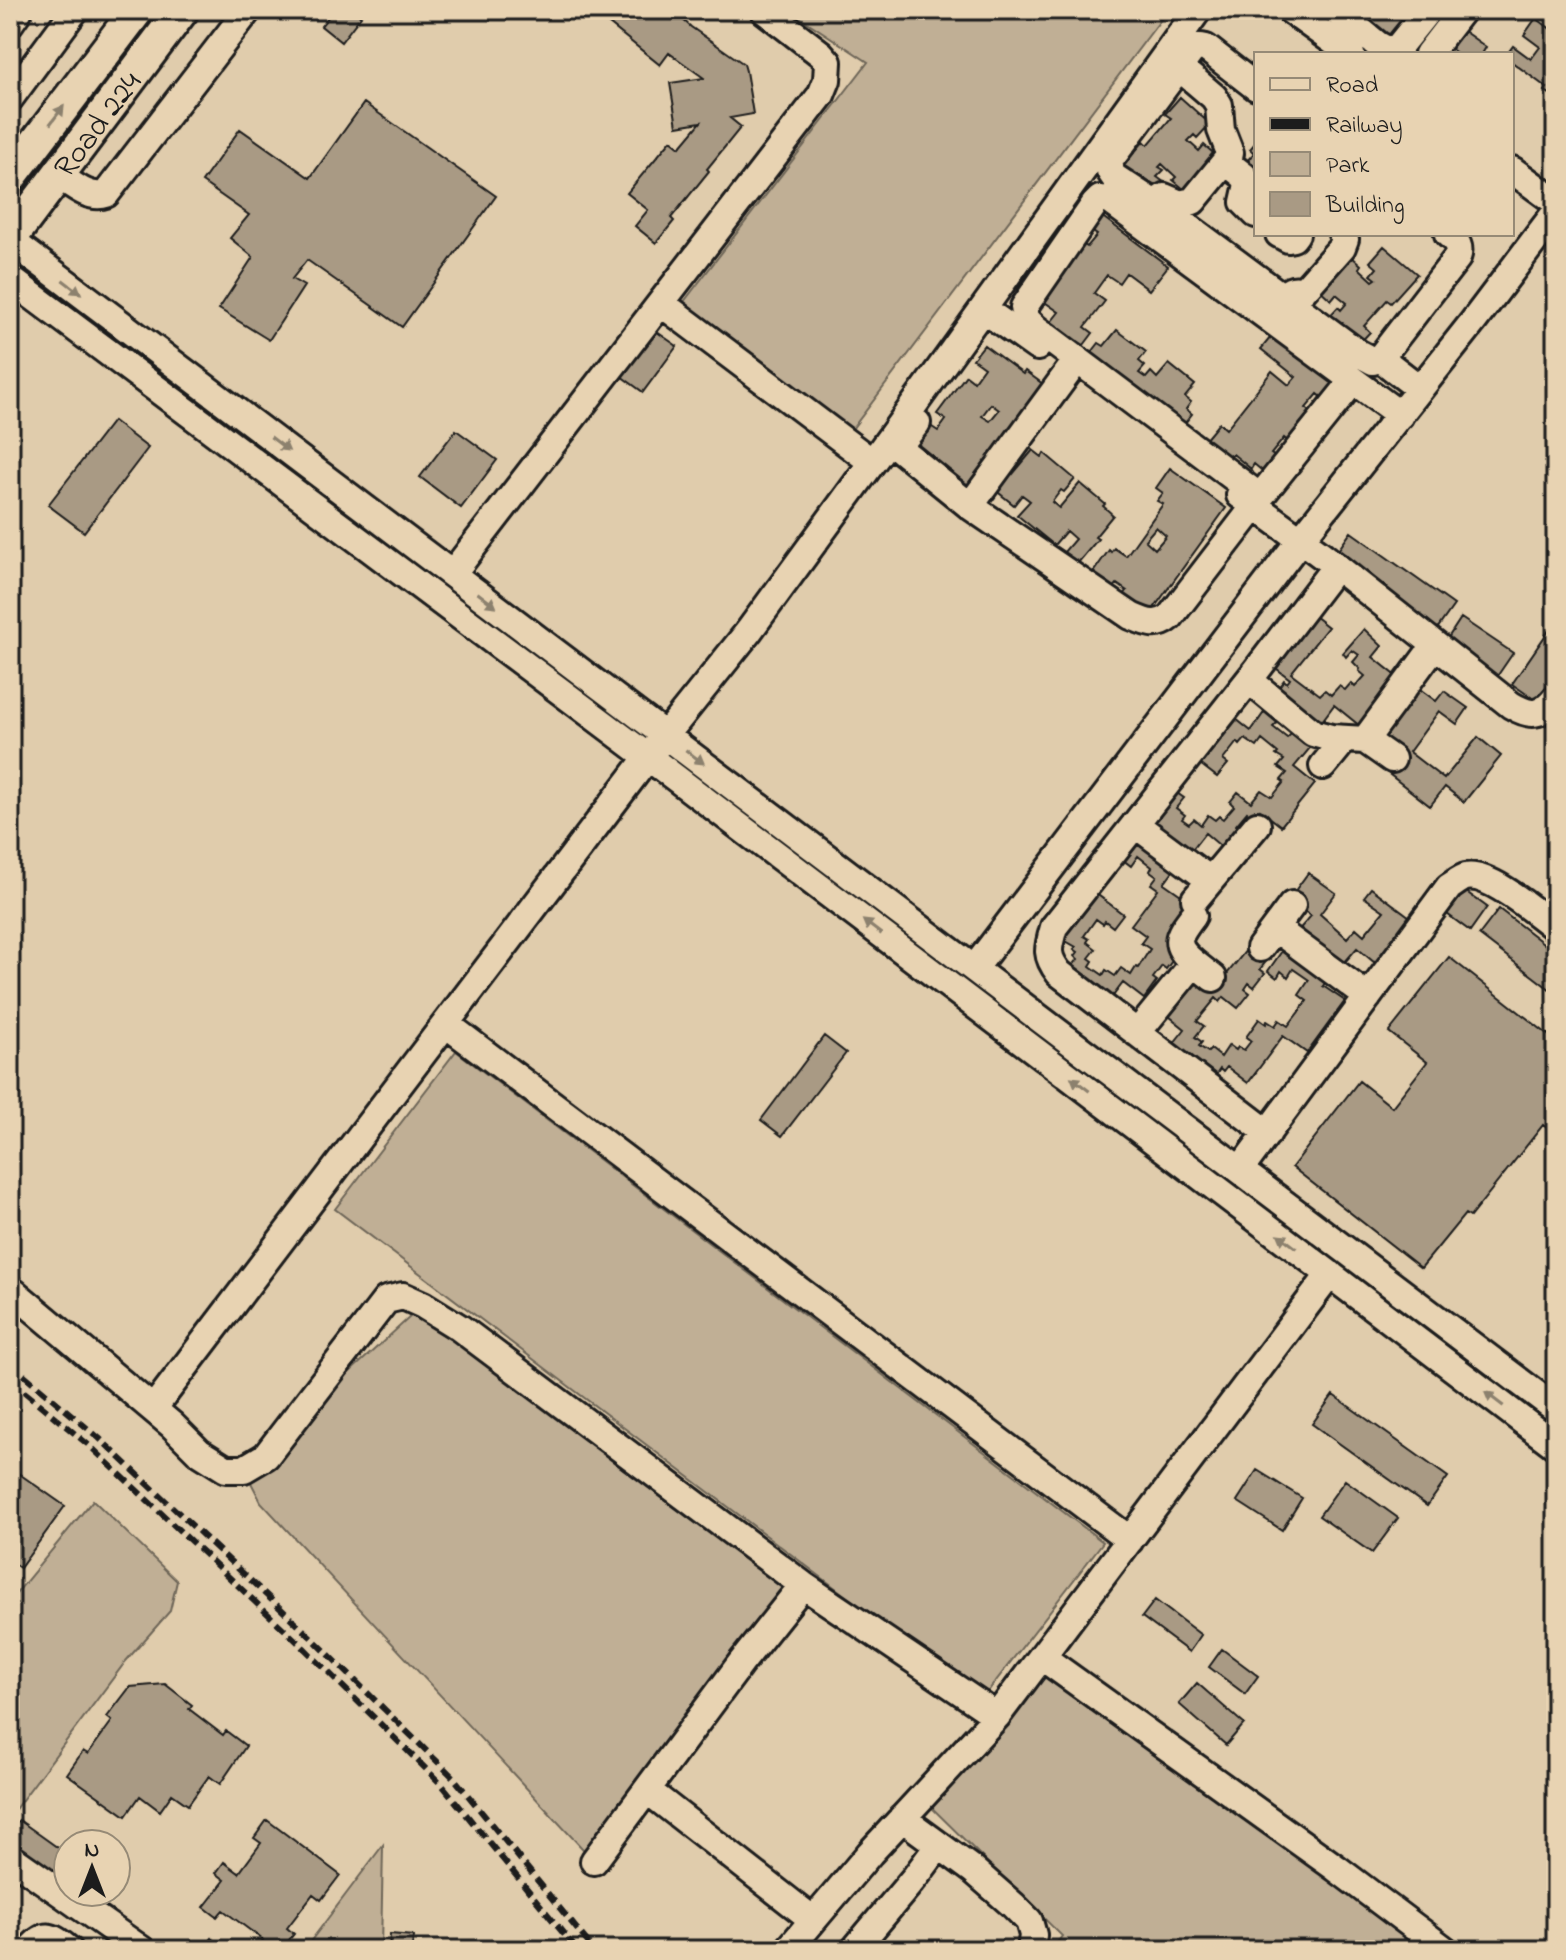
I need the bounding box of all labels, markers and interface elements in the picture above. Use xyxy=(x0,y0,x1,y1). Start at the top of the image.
legend xyxy=(1254,52,1514,236)
street label: Road 224 xyxy=(44,63,155,189)
text: Road xyxy=(1326,69,1379,104)
one-way arrow xyxy=(49,105,65,125)
text: Railway xyxy=(1326,109,1403,145)
text: Park xyxy=(1326,149,1370,184)
text: Building xyxy=(1325,189,1405,224)
one-way arrow xyxy=(62,278,82,294)
one-way arrow xyxy=(270,435,290,451)
one-way arrow xyxy=(477,592,497,608)
one-way arrow xyxy=(685,748,705,764)
one-way arrow xyxy=(862,920,883,936)
one-way arrow xyxy=(1069,1077,1090,1093)
one-way arrow xyxy=(1277,1234,1297,1250)
one-way arrow xyxy=(1484,1391,1504,1407)
north arrow xyxy=(52,1828,132,1908)
text: N xyxy=(85,1835,99,1867)

